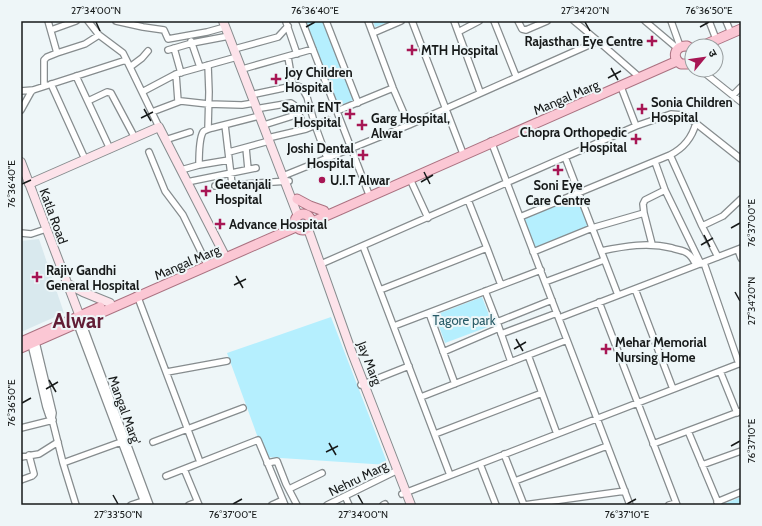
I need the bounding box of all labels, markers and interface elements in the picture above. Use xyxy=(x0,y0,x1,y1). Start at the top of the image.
text: 27°34'00"N xyxy=(71,4,121,17)
text: 76°36'40"E xyxy=(291,4,339,17)
text: 27°34'20"N xyxy=(561,4,609,17)
text: 76°36'50"E xyxy=(685,4,733,17)
place label: Rajasthan Eye Centre xyxy=(524,33,643,49)
marker: Rajasthan Eye Centre xyxy=(646,35,658,47)
north arrow xyxy=(684,38,724,78)
place label: MTH Hospital xyxy=(421,42,499,58)
marker: MTH Hospital xyxy=(406,44,418,56)
text: उ xyxy=(705,47,721,60)
place label: Joy Children Hospital xyxy=(284,64,353,95)
marker: Joy Children Hospital xyxy=(270,73,282,85)
street label: Mangal Marg xyxy=(531,76,602,118)
place label: Sonia Children Hospital xyxy=(651,94,733,125)
place label: Samir ENT Hospital xyxy=(282,99,342,130)
marker: Sonia Children Hospital xyxy=(636,103,648,115)
marker: Samir ENT Hospital xyxy=(344,108,356,120)
place label: Garg Hospital, Alwar xyxy=(371,110,450,141)
marker: Garg Hospital, Alwar xyxy=(356,119,368,131)
place label: Chopra Orthopedic Hospital xyxy=(520,124,628,155)
marker: Chopra Orthopedic Hospital xyxy=(630,133,642,145)
place label: Joshi Dental Hospital xyxy=(286,140,355,171)
marker: Joshi Dental Hospital xyxy=(357,149,369,161)
text: 76°36'40"E xyxy=(5,160,18,208)
marker: Soni Eye Care Centre xyxy=(552,164,564,176)
place label: U.I.T Alwar xyxy=(330,172,390,188)
marker: U.I.T Alwar xyxy=(317,175,327,185)
place label: Geetanjali Hospital xyxy=(215,176,271,207)
place label: Soni Eye Care Centre xyxy=(525,177,591,208)
marker: Geetanjali Hospital xyxy=(200,185,212,197)
street label: Katla Road xyxy=(37,186,71,246)
text: 76°37'00"E xyxy=(745,198,758,247)
place label: Advance Hospital xyxy=(229,216,328,232)
marker: Advance Hospital xyxy=(214,218,226,230)
street label: Mangal Marg xyxy=(152,241,223,283)
place label: Rajiv Gandhi General Hospital xyxy=(46,262,140,293)
marker: Rajiv Gandhi General Hospital xyxy=(31,271,43,283)
text: 27°34'20"N xyxy=(745,277,758,325)
district label: Alwar xyxy=(53,308,104,333)
park label: Tagore park xyxy=(433,312,496,328)
place label: Mehar Memorial Nursing Home xyxy=(615,334,707,365)
street label: Jay Marg xyxy=(354,338,386,388)
marker: Mehar Memorial Nursing Home xyxy=(600,343,612,355)
street label: Mangal Marg' xyxy=(105,373,145,447)
text: 76°36'50"E xyxy=(5,379,18,427)
text: 76°37'10"E xyxy=(745,418,758,463)
street label: Nehru Marg xyxy=(326,457,391,499)
text: 27°33'50"N xyxy=(94,508,142,521)
text: 76°37'00"E xyxy=(209,508,258,521)
text: 27°34'00"N xyxy=(338,508,388,521)
text: 76°37'10"E xyxy=(605,508,650,521)

